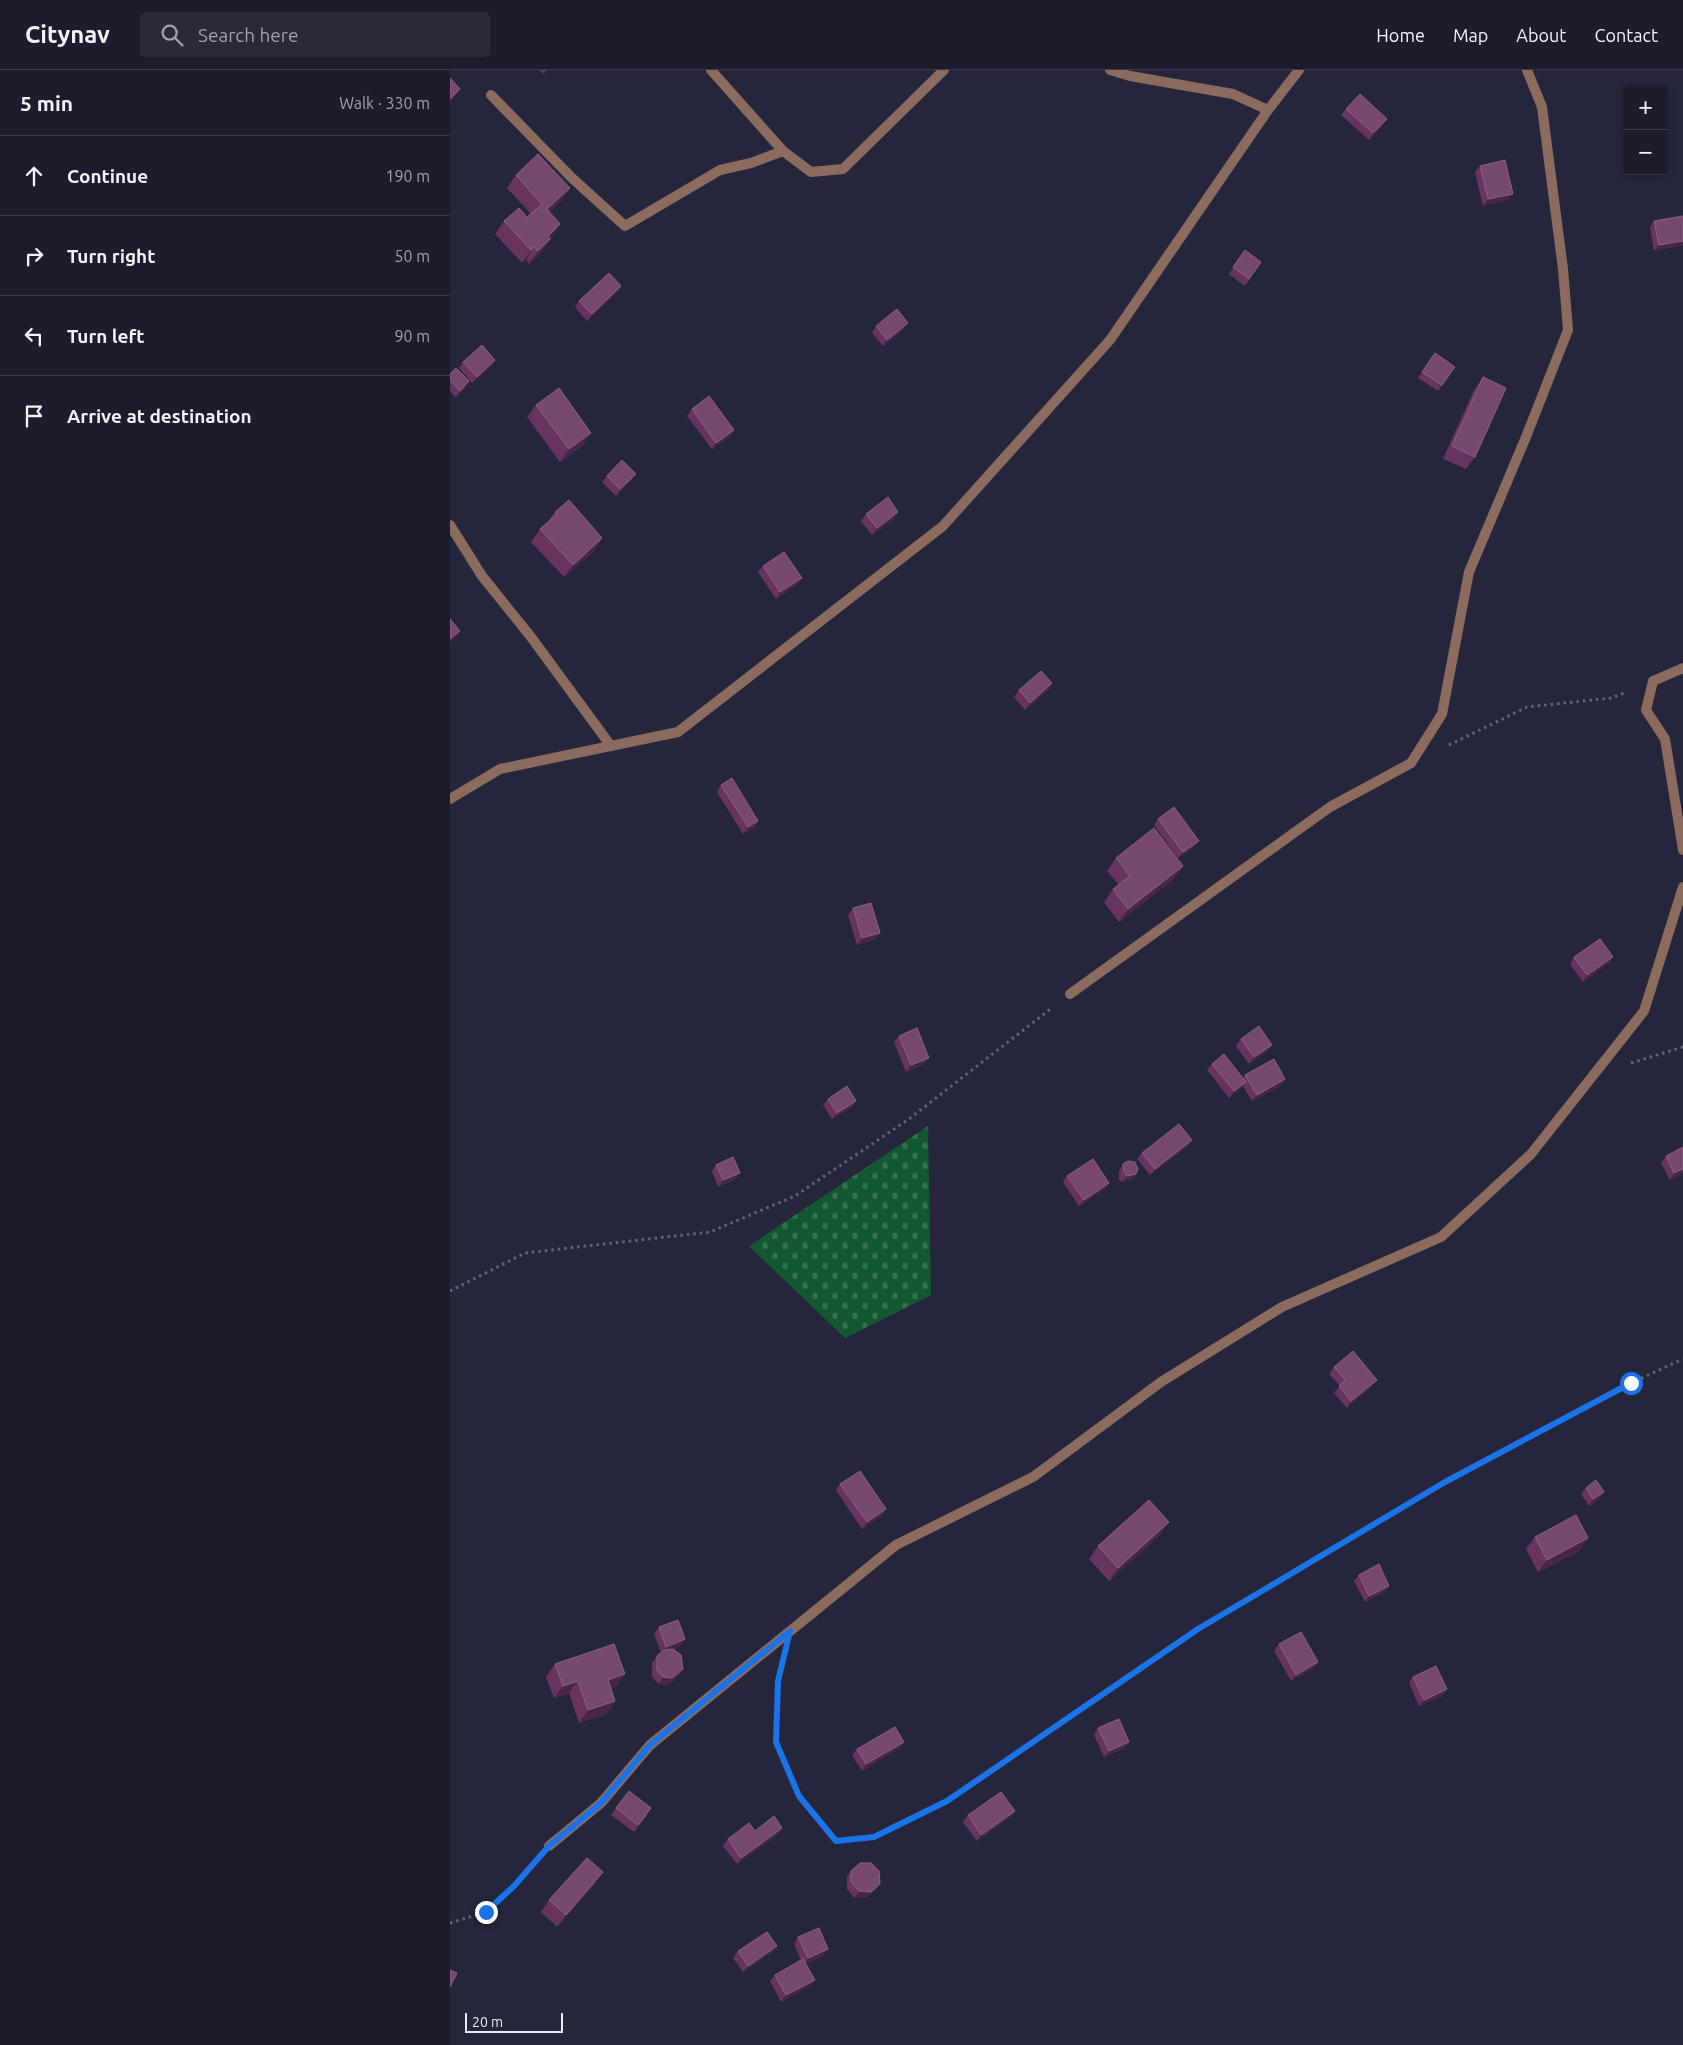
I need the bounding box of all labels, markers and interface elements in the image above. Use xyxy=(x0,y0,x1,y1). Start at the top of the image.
search box xyxy=(140,12,490,57)
text: Citynav xyxy=(25,21,110,48)
icon: search xyxy=(158,21,186,49)
text: Search here xyxy=(198,24,298,46)
text: Home xyxy=(1376,25,1425,45)
text: Map xyxy=(1453,25,1488,45)
text: About xyxy=(1516,25,1566,45)
text: Contact xyxy=(1594,25,1658,45)
map controls xyxy=(1623,85,1668,175)
button: + xyxy=(1623,85,1668,130)
text: 5 min xyxy=(20,91,73,115)
text: Walk · 330 m xyxy=(339,94,430,112)
button: − xyxy=(1623,130,1668,175)
icon: ahead xyxy=(20,162,48,190)
text: Continue xyxy=(67,165,148,187)
text: 190 m xyxy=(385,167,430,185)
icon: right xyxy=(20,242,48,270)
text: Turn right xyxy=(67,245,155,267)
text: 50 m xyxy=(394,247,430,265)
icon: left xyxy=(20,322,48,350)
text: Turn left xyxy=(67,325,145,347)
text: 90 m xyxy=(394,327,430,345)
icon: arrive xyxy=(20,402,48,430)
text: Arrive at destination xyxy=(67,405,252,427)
route start xyxy=(1620,1372,1643,1395)
route end xyxy=(475,1901,498,1924)
scale bar xyxy=(465,2010,562,2033)
text: 20 m xyxy=(472,2014,503,2030)

